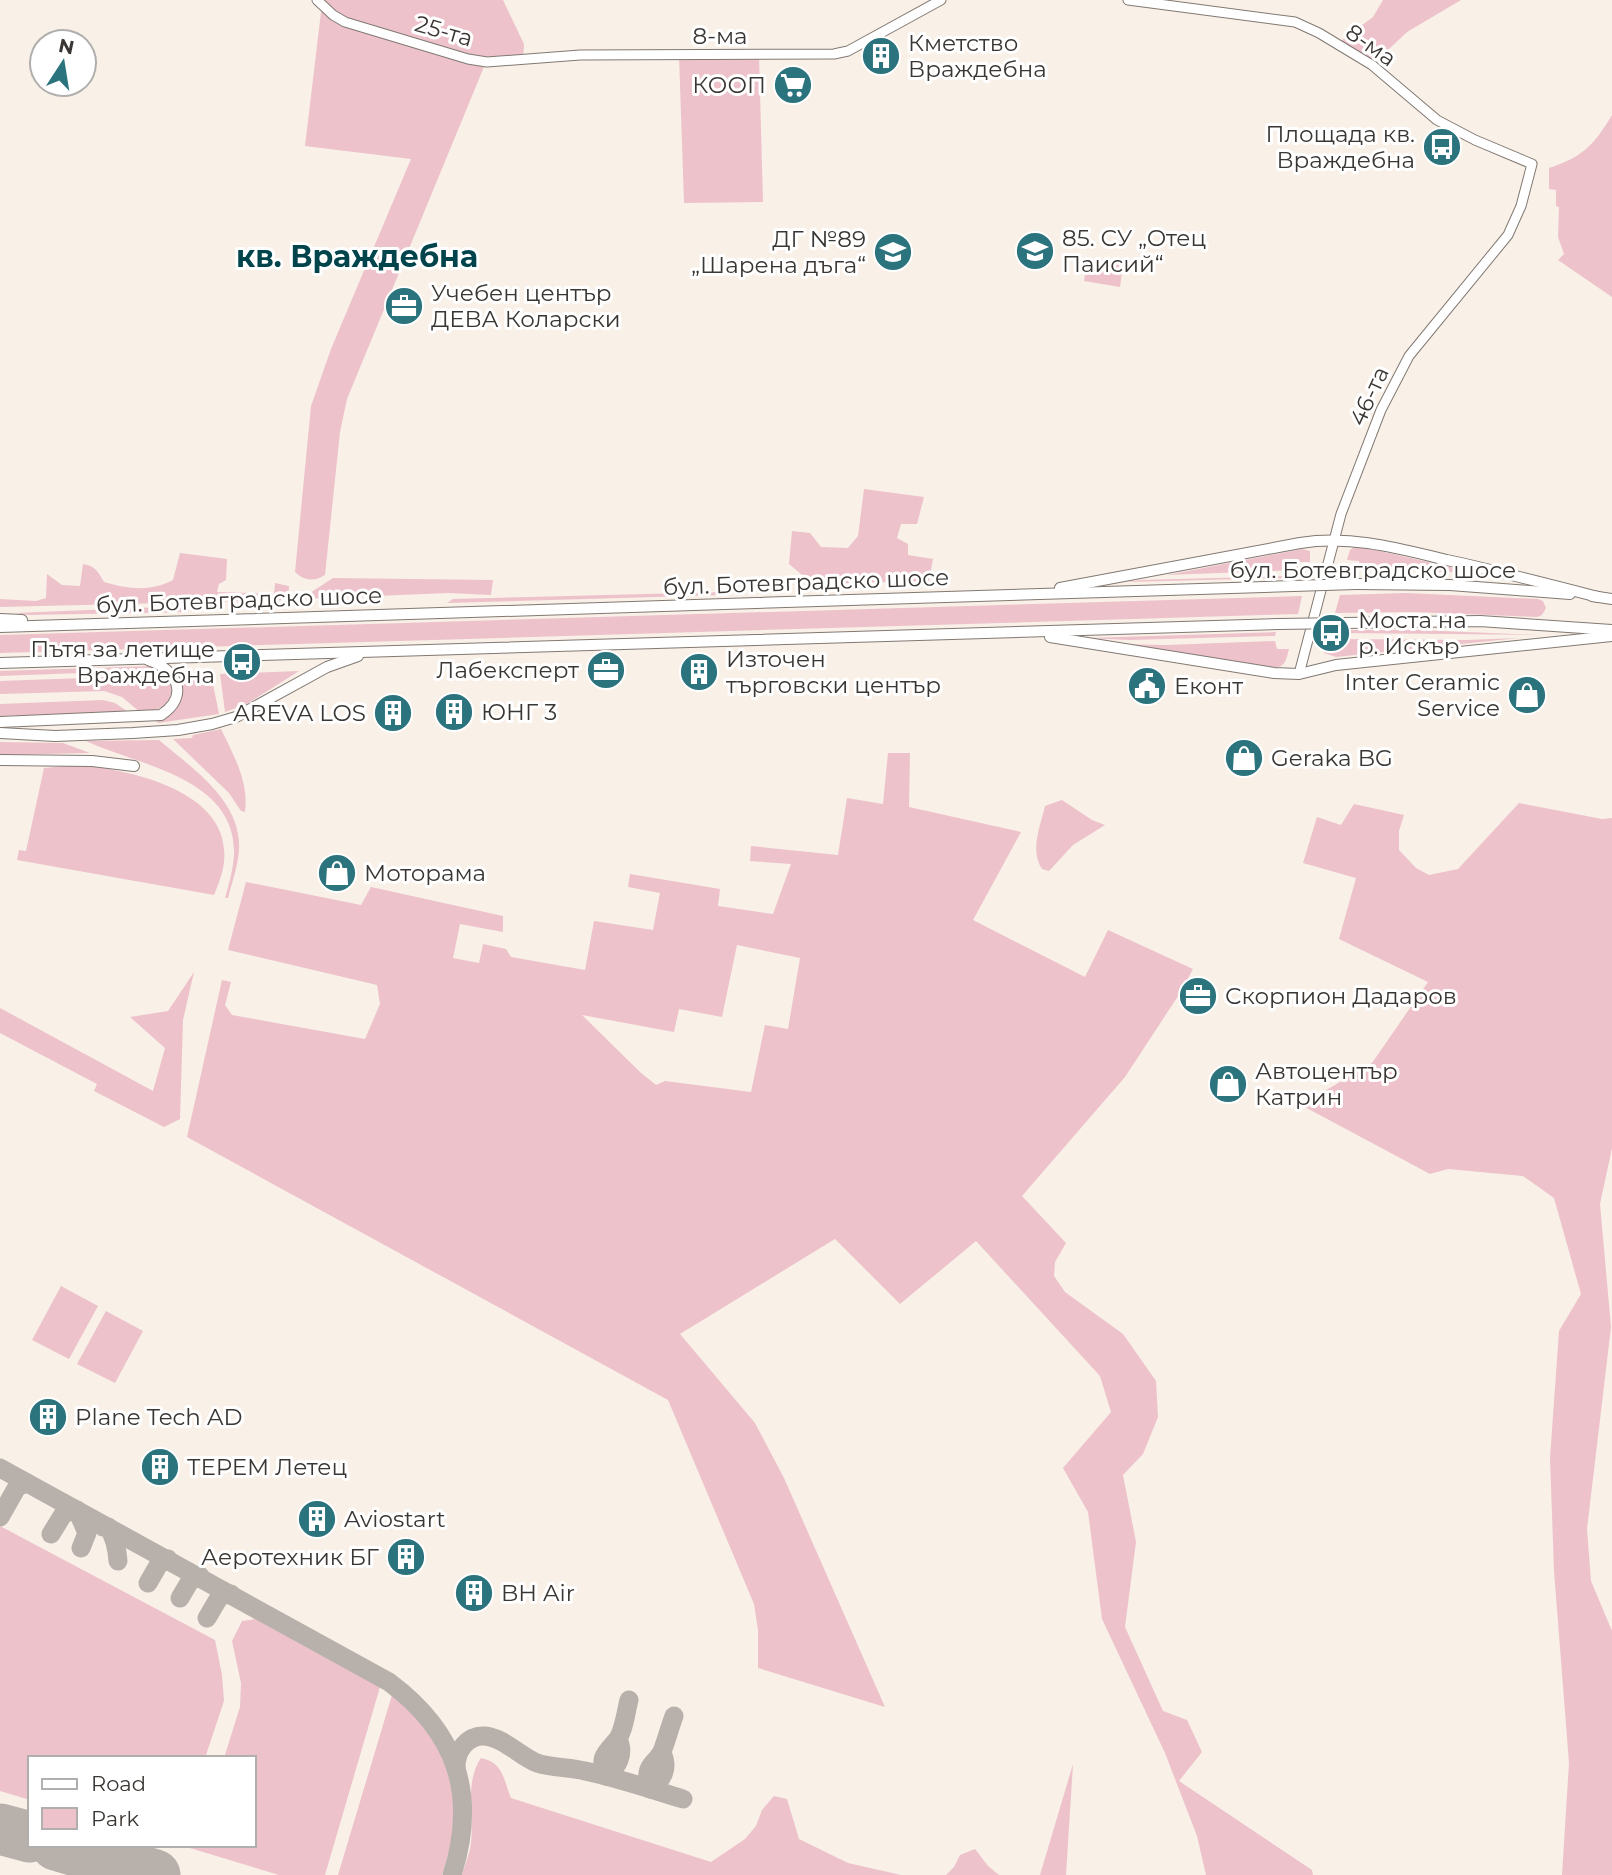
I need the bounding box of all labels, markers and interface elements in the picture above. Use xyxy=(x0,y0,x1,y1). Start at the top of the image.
street label: 25-та xyxy=(412,9,476,53)
street label: 8-ма xyxy=(1340,18,1402,72)
street label: 8-ма xyxy=(692,22,748,50)
north arrow xyxy=(28,28,98,98)
place label: Кметство Враждебна xyxy=(908,29,1047,83)
text: N xyxy=(57,34,76,60)
building icon: Кметство Враждебна xyxy=(860,35,902,77)
supermarket icon: КООП xyxy=(772,64,814,106)
place label: КООП xyxy=(692,71,766,99)
place label: Площада кв. Враждебна xyxy=(1265,120,1415,174)
bus stop icon: Площада кв. Враждебна xyxy=(1421,126,1463,168)
place label: 85. СУ „Отец Паисий“ xyxy=(1062,224,1206,278)
place label: ДГ №89 „Шарена дъга“ xyxy=(691,225,866,279)
school or university icon: 85. СУ „Отец Паисий“ xyxy=(1014,230,1056,272)
school or university icon: ДГ №89 „Шарена дъга“ xyxy=(872,231,914,273)
district label: кв. Враждебна xyxy=(236,238,478,275)
place label: Учебен център ДЕВА Коларски xyxy=(431,279,621,333)
office icon: Учебен център ДЕВА Коларски xyxy=(383,285,425,327)
street label: 46-та xyxy=(1343,362,1395,430)
street label: бул. Ботевградско шосе xyxy=(1230,556,1516,584)
street label: бул. Ботевградско шосе xyxy=(662,563,950,601)
street label: бул. Ботевградско шосе xyxy=(95,581,383,619)
place label: Моста на р. Искър xyxy=(1358,606,1467,660)
bus stop icon: Моста на р. Искър xyxy=(1310,612,1352,654)
place label: Пътя за летище Враждебна xyxy=(30,635,215,689)
bus stop icon: Пътя за летище Враждебна xyxy=(221,641,263,683)
place label: Източен търговски център xyxy=(726,645,941,699)
office icon: Лабексперт xyxy=(585,649,627,691)
building icon: Източен търговски център xyxy=(678,651,720,693)
place label: Лабексперт xyxy=(436,656,579,684)
public building icon: Еконт xyxy=(1126,665,1168,707)
place label: Inter Ceramic Service xyxy=(1344,668,1500,722)
place label: Еконт xyxy=(1174,672,1243,700)
shop icon: Inter Ceramic Service xyxy=(1506,674,1548,716)
building icon: ЮНГ 3 xyxy=(433,691,475,733)
building icon: AREVA LOS xyxy=(372,692,414,734)
place label: ЮНГ 3 xyxy=(481,698,557,726)
place label: AREVA LOS xyxy=(233,699,366,727)
shop icon: Geraka BG xyxy=(1223,737,1265,779)
place label: Geraka BG xyxy=(1271,744,1393,772)
shop icon: Моторама xyxy=(316,852,358,894)
place label: Моторама xyxy=(364,859,486,887)
office icon: Скорпион Дадаров xyxy=(1177,975,1219,1017)
place label: Скорпион Дадаров xyxy=(1225,982,1457,1010)
place label: Автоцентър Катрин xyxy=(1255,1057,1398,1111)
shop icon: Автоцентър Катрин xyxy=(1207,1063,1249,1105)
building icon: Plane Tech AD xyxy=(27,1396,69,1438)
place label: Plane Tech AD xyxy=(75,1403,242,1431)
building icon: ТЕРЕМ Летец xyxy=(139,1446,181,1488)
place label: ТЕРЕМ Летец xyxy=(187,1453,347,1481)
building icon: Aviostart xyxy=(296,1498,338,1540)
place label: Aviostart xyxy=(344,1505,446,1533)
building icon: Аеротехник БГ xyxy=(385,1536,427,1578)
place label: Аеротехник БГ xyxy=(201,1543,379,1571)
building icon: BH Air xyxy=(453,1572,495,1614)
place label: BH Air xyxy=(501,1579,575,1607)
legend xyxy=(28,1756,256,1847)
text: Road xyxy=(91,1771,146,1796)
text: Park xyxy=(91,1806,139,1831)

